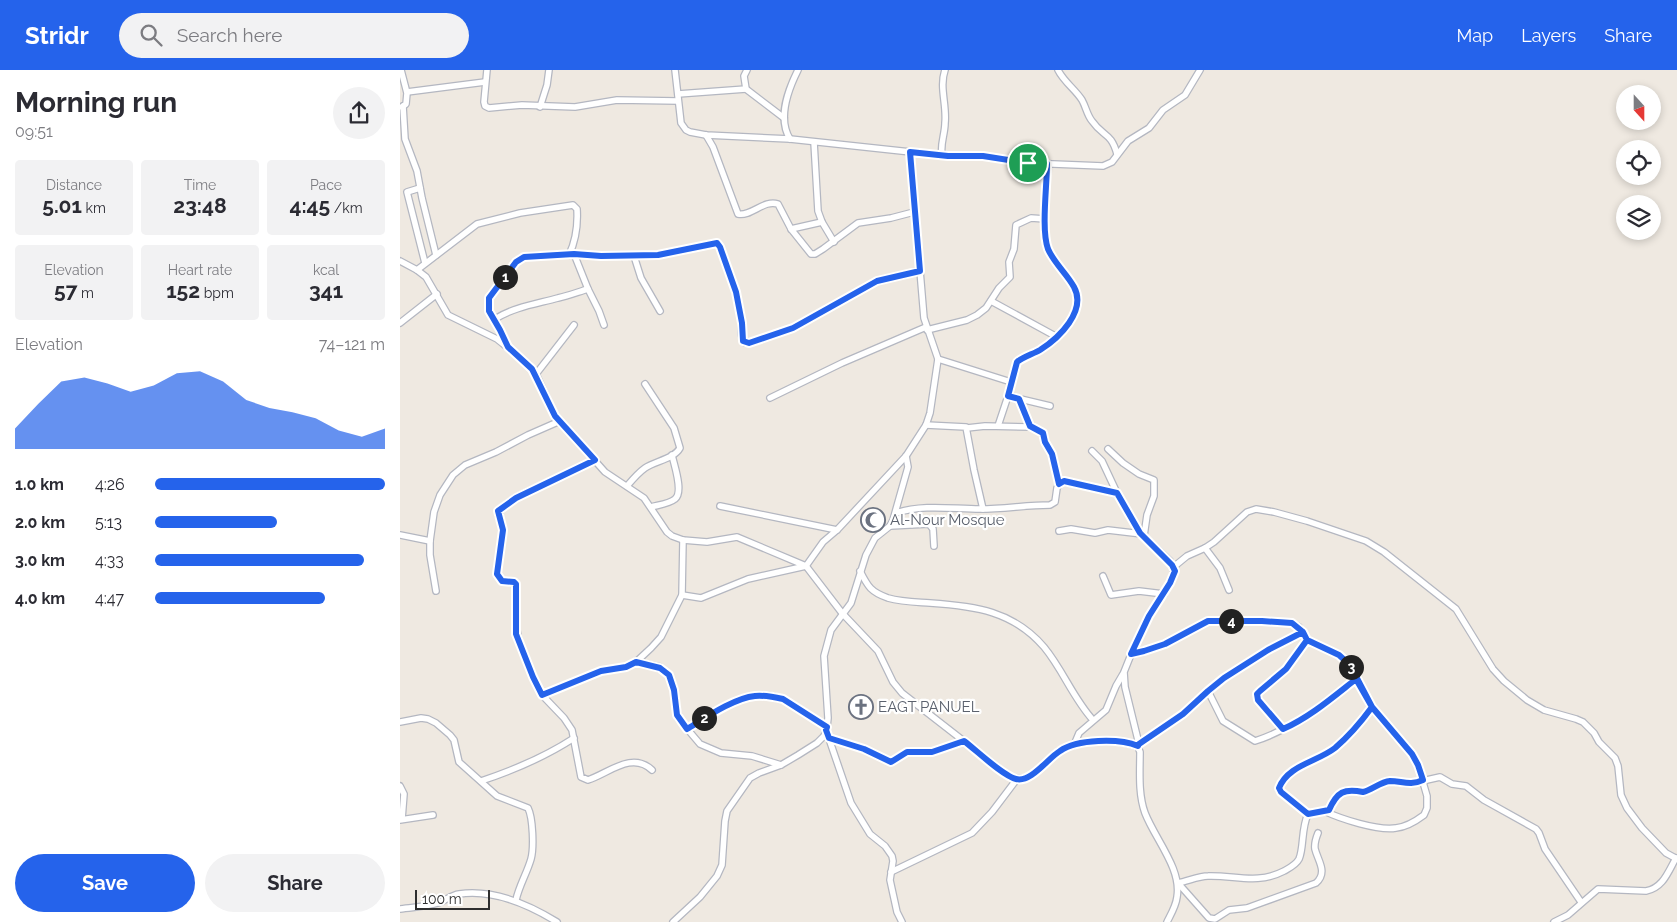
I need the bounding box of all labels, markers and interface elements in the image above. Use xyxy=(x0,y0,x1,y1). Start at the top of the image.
search box xyxy=(119,13,469,58)
text: Stridr xyxy=(25,21,89,50)
icon: search xyxy=(137,21,165,49)
text: Search here xyxy=(177,24,282,46)
text: Map xyxy=(1457,25,1493,46)
text: Layers xyxy=(1521,25,1576,46)
text: Share xyxy=(1604,25,1652,46)
north arrow xyxy=(1616,85,1661,130)
map controls xyxy=(1616,85,1661,240)
text: Morning run xyxy=(15,86,177,119)
button: share xyxy=(333,87,385,139)
text: 09:51 xyxy=(15,122,53,141)
button: locate xyxy=(1616,140,1661,185)
pin xyxy=(1007,142,1049,184)
icon: arrive xyxy=(1014,149,1042,177)
text: Distance xyxy=(46,177,102,193)
text: Time xyxy=(184,177,216,193)
text: Pace xyxy=(310,177,342,193)
text: 5.01 xyxy=(42,193,82,218)
text: 23:48 xyxy=(173,193,227,218)
text: 4:45 xyxy=(289,193,330,218)
button: layers xyxy=(1616,195,1661,240)
text: km xyxy=(82,200,106,216)
text: /km xyxy=(330,200,363,216)
text: Elevation xyxy=(44,262,104,278)
text: Heart rate xyxy=(168,262,232,278)
text: kcal xyxy=(313,262,339,278)
pin: 1 xyxy=(492,264,518,290)
text: 1 xyxy=(502,269,509,285)
text: 57 xyxy=(54,278,77,303)
text: 152 xyxy=(166,278,200,303)
text: 341 xyxy=(309,278,343,303)
text: m xyxy=(77,285,94,301)
text: bpm xyxy=(200,285,234,301)
text: Elevation xyxy=(15,335,83,354)
text: 74–121 m xyxy=(319,335,385,354)
text: 1.0 km xyxy=(15,475,64,494)
text: 4:26 xyxy=(95,475,125,494)
mosque icon: Al-Nour Mosque xyxy=(860,507,886,533)
place label: Al-Nour Mosque xyxy=(890,511,1005,529)
text: 2.0 km xyxy=(15,513,65,532)
text: 5:13 xyxy=(95,513,122,532)
text: 3.0 km xyxy=(15,551,65,570)
text: 4:33 xyxy=(95,551,124,570)
text: 4.0 km xyxy=(15,589,65,608)
text: 4:47 xyxy=(95,589,124,608)
pin: 4 xyxy=(1218,608,1244,634)
text: 4 xyxy=(1228,613,1236,629)
pin: 3 xyxy=(1338,654,1364,680)
text: 3 xyxy=(1348,659,1355,675)
church icon: EAGT PANUEL xyxy=(848,694,874,720)
place label: EAGT PANUEL xyxy=(878,698,980,716)
pin: 2 xyxy=(692,706,716,730)
text: 2 xyxy=(701,710,708,726)
button: Save xyxy=(15,854,195,912)
button: Share xyxy=(205,854,385,912)
scale bar xyxy=(415,887,490,910)
text: 100 m xyxy=(422,891,462,907)

